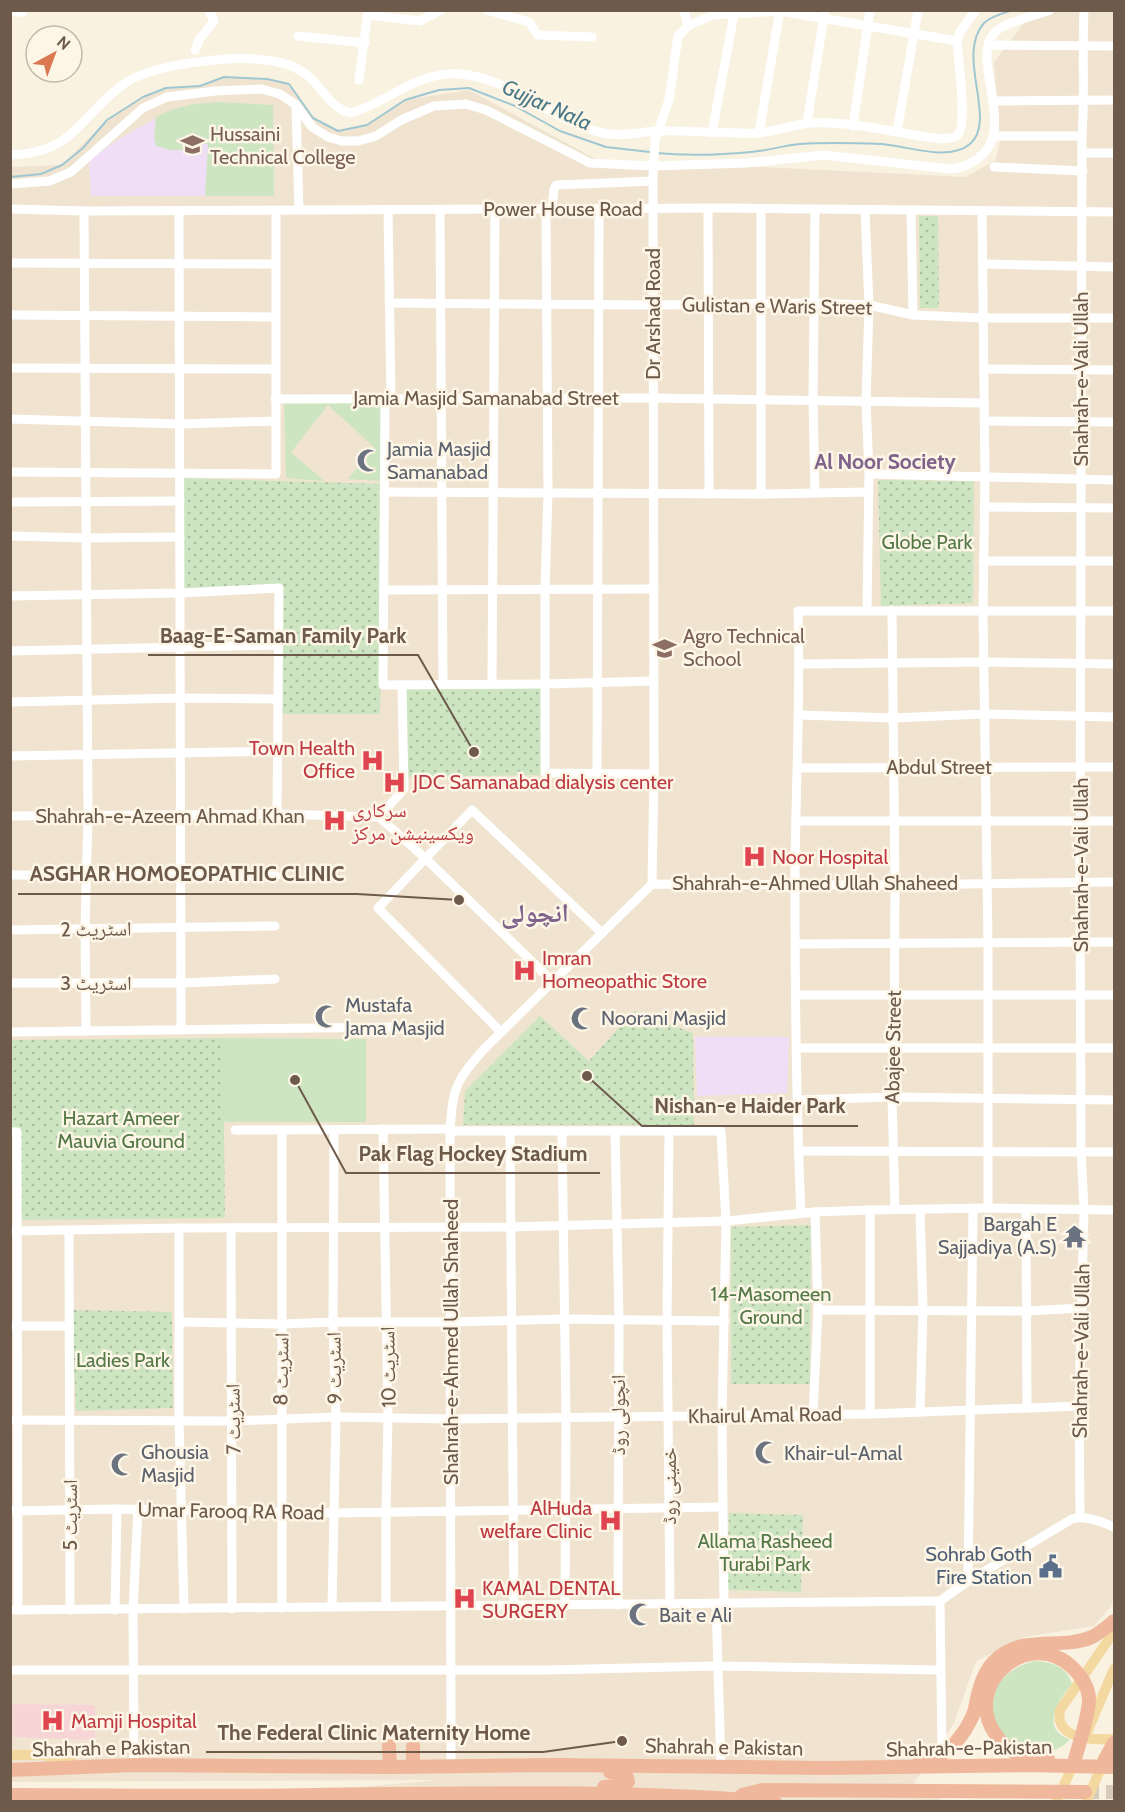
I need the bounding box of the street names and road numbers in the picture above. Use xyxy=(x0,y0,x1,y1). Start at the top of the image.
street label: Power House Road xyxy=(483,197,643,221)
street label: Dr Arshad Road xyxy=(641,248,665,380)
street label: Gulistan e Waris Street xyxy=(682,292,873,320)
street label: Shahrah-e-Vali Ullah xyxy=(1069,292,1093,466)
street label: Jamia Masjid Samanabad Street xyxy=(352,386,619,410)
street label: Abdul Street xyxy=(886,755,992,779)
street label: Shahrah-e-Vali Ullah xyxy=(1069,778,1093,952)
street label: Shahrah-e-Azeem Ahmad Khan xyxy=(35,804,305,828)
street label: Shahrah-e-Ahmed Ullah Shaheed xyxy=(672,871,958,895)
street label: اسٹریٹ 2 xyxy=(60,916,132,942)
street label: اسٹریٹ 3 xyxy=(60,971,132,995)
street label: Abajee Street xyxy=(880,990,906,1104)
street label: Shahrah-e-Ahmed Ullah Shaheed xyxy=(439,1199,463,1485)
street label: Shahrah-e-Vali Ullah xyxy=(1067,1263,1095,1439)
street label: اسٹریٹ 10 xyxy=(375,1326,401,1408)
street label: اسٹریٹ 8 xyxy=(268,1332,294,1406)
street label: اسٹریٹ 9 xyxy=(321,1332,347,1404)
street label: انچولی روڈ xyxy=(606,1375,630,1455)
street label: اسٹریٹ 7 xyxy=(220,1383,246,1455)
street label: Khairul Amal Road xyxy=(688,1402,842,1428)
street label: خمینی روڈ xyxy=(657,1447,681,1525)
street label: اسٹریٹ 5 xyxy=(58,1479,82,1551)
street label: Umar Farooq RA Road xyxy=(137,1497,325,1525)
street label: Shahrah e Pakistan xyxy=(645,1734,803,1760)
street label: Shahrah e Pakistan xyxy=(32,1735,190,1761)
street label: Shahrah-e-Pakistan xyxy=(886,1735,1052,1761)

